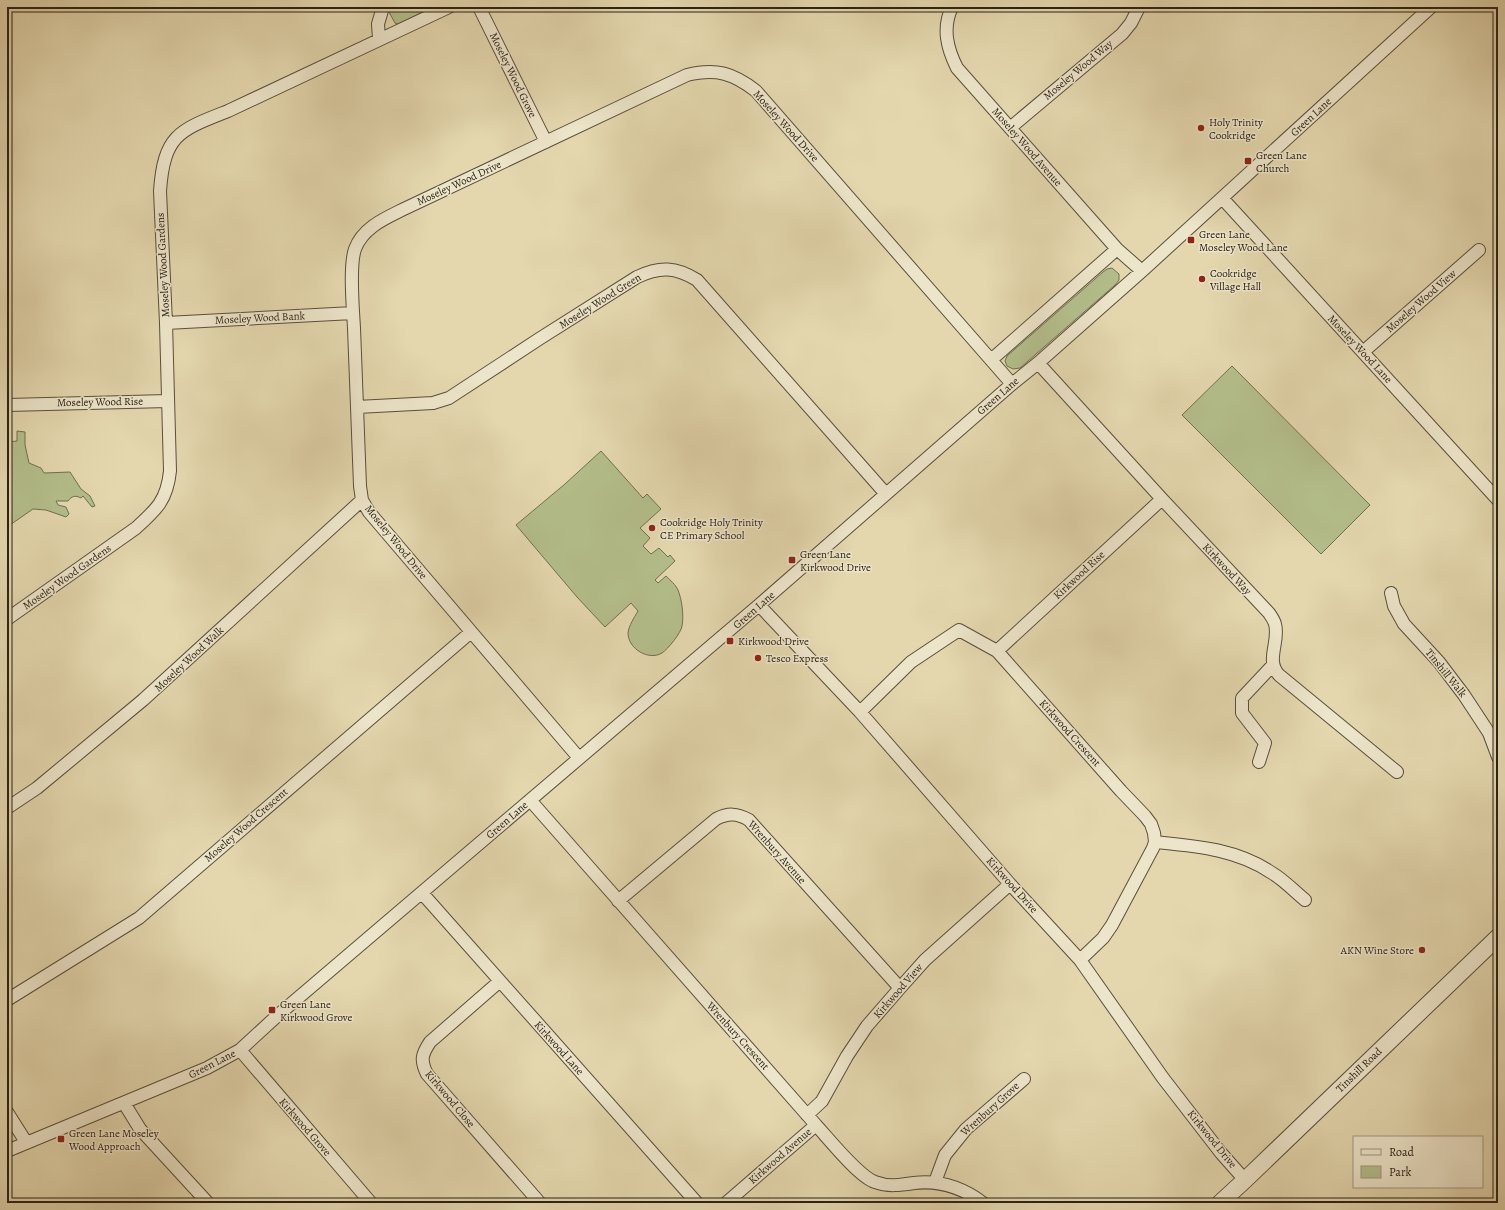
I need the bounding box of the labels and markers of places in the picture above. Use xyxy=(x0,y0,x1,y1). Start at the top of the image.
place label: Holy Trinity Cookridge xyxy=(1209,115,1263,143)
marker: Holy Trinity Cookridge xyxy=(1196,123,1206,133)
place label: Green Lane Church xyxy=(1256,148,1307,176)
marker: Green Lane Church xyxy=(1243,156,1253,166)
place label: Green Lane Moseley Wood Lane xyxy=(1199,227,1288,255)
marker: Green Lane Moseley Wood Lane xyxy=(1186,235,1196,245)
place label: Cookridge Village Hall xyxy=(1209,266,1261,294)
marker: Cookridge Village Hall xyxy=(1197,274,1207,284)
place label: Cookridge Holy Trinity CE Primary School xyxy=(660,515,763,543)
marker: Cookridge Holy Trinity CE Primary School xyxy=(647,523,657,533)
place label: Green Lane Kirkwood Drive xyxy=(800,547,871,575)
marker: Green Lane Kirkwood Drive xyxy=(787,555,797,565)
place label: Kirkwood Drive xyxy=(738,634,809,649)
marker: Kirkwood Drive xyxy=(725,636,735,646)
place label: Tesco Express xyxy=(766,651,828,666)
marker: Tesco Express xyxy=(753,653,763,663)
place label: AKN Wine Store xyxy=(1340,943,1414,958)
marker: AKN Wine Store xyxy=(1417,945,1427,955)
place label: Green Lane Kirkwood Grove xyxy=(280,997,353,1025)
marker: Green Lane Kirkwood Grove xyxy=(267,1005,277,1015)
place label: Green Lane Moseley Wood Approach xyxy=(68,1126,159,1154)
marker: Green Lane Moseley Wood Approach xyxy=(56,1134,66,1144)

